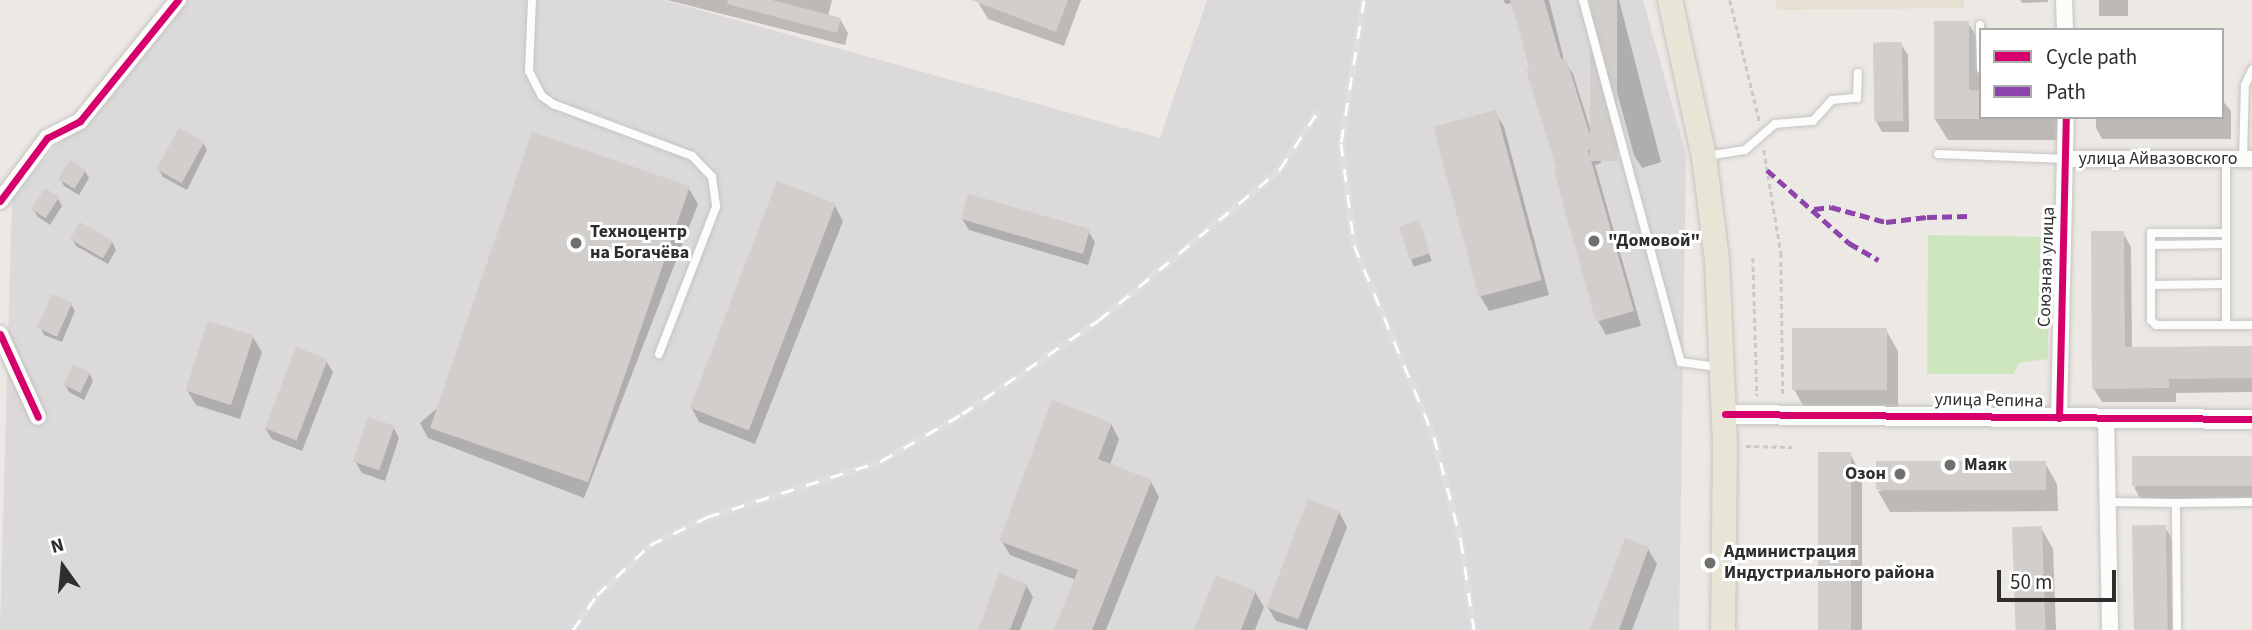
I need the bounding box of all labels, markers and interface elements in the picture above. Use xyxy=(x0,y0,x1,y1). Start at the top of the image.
legend xyxy=(1979,28,2224,119)
text: Cycle path xyxy=(2046,42,2137,72)
text: Path xyxy=(2046,77,2086,107)
street label: улица Айвазовского xyxy=(2078,148,2238,170)
street label: Союзная улица xyxy=(2034,206,2060,328)
place label: Техноцентр на Богачёва xyxy=(590,222,689,264)
place label: "Домовой" xyxy=(1608,230,1700,252)
marker: "Домовой" xyxy=(1586,233,1602,249)
marker: Техноцентр на Богачёва xyxy=(568,235,584,251)
street label: улица Репина xyxy=(1934,389,2044,413)
place label: Маяк xyxy=(1964,454,2007,476)
marker: Маяк xyxy=(1942,457,1958,473)
place label: Озон xyxy=(1845,463,1886,485)
marker: Озон xyxy=(1892,466,1908,482)
north arrow xyxy=(28,532,98,602)
text: N xyxy=(48,532,67,561)
place label: Администрация Индустриального района xyxy=(1724,542,1935,584)
marker: Администрация Индустриального района xyxy=(1702,555,1718,571)
scale bar xyxy=(2000,556,2119,600)
text: 50 m xyxy=(2010,567,2052,597)

